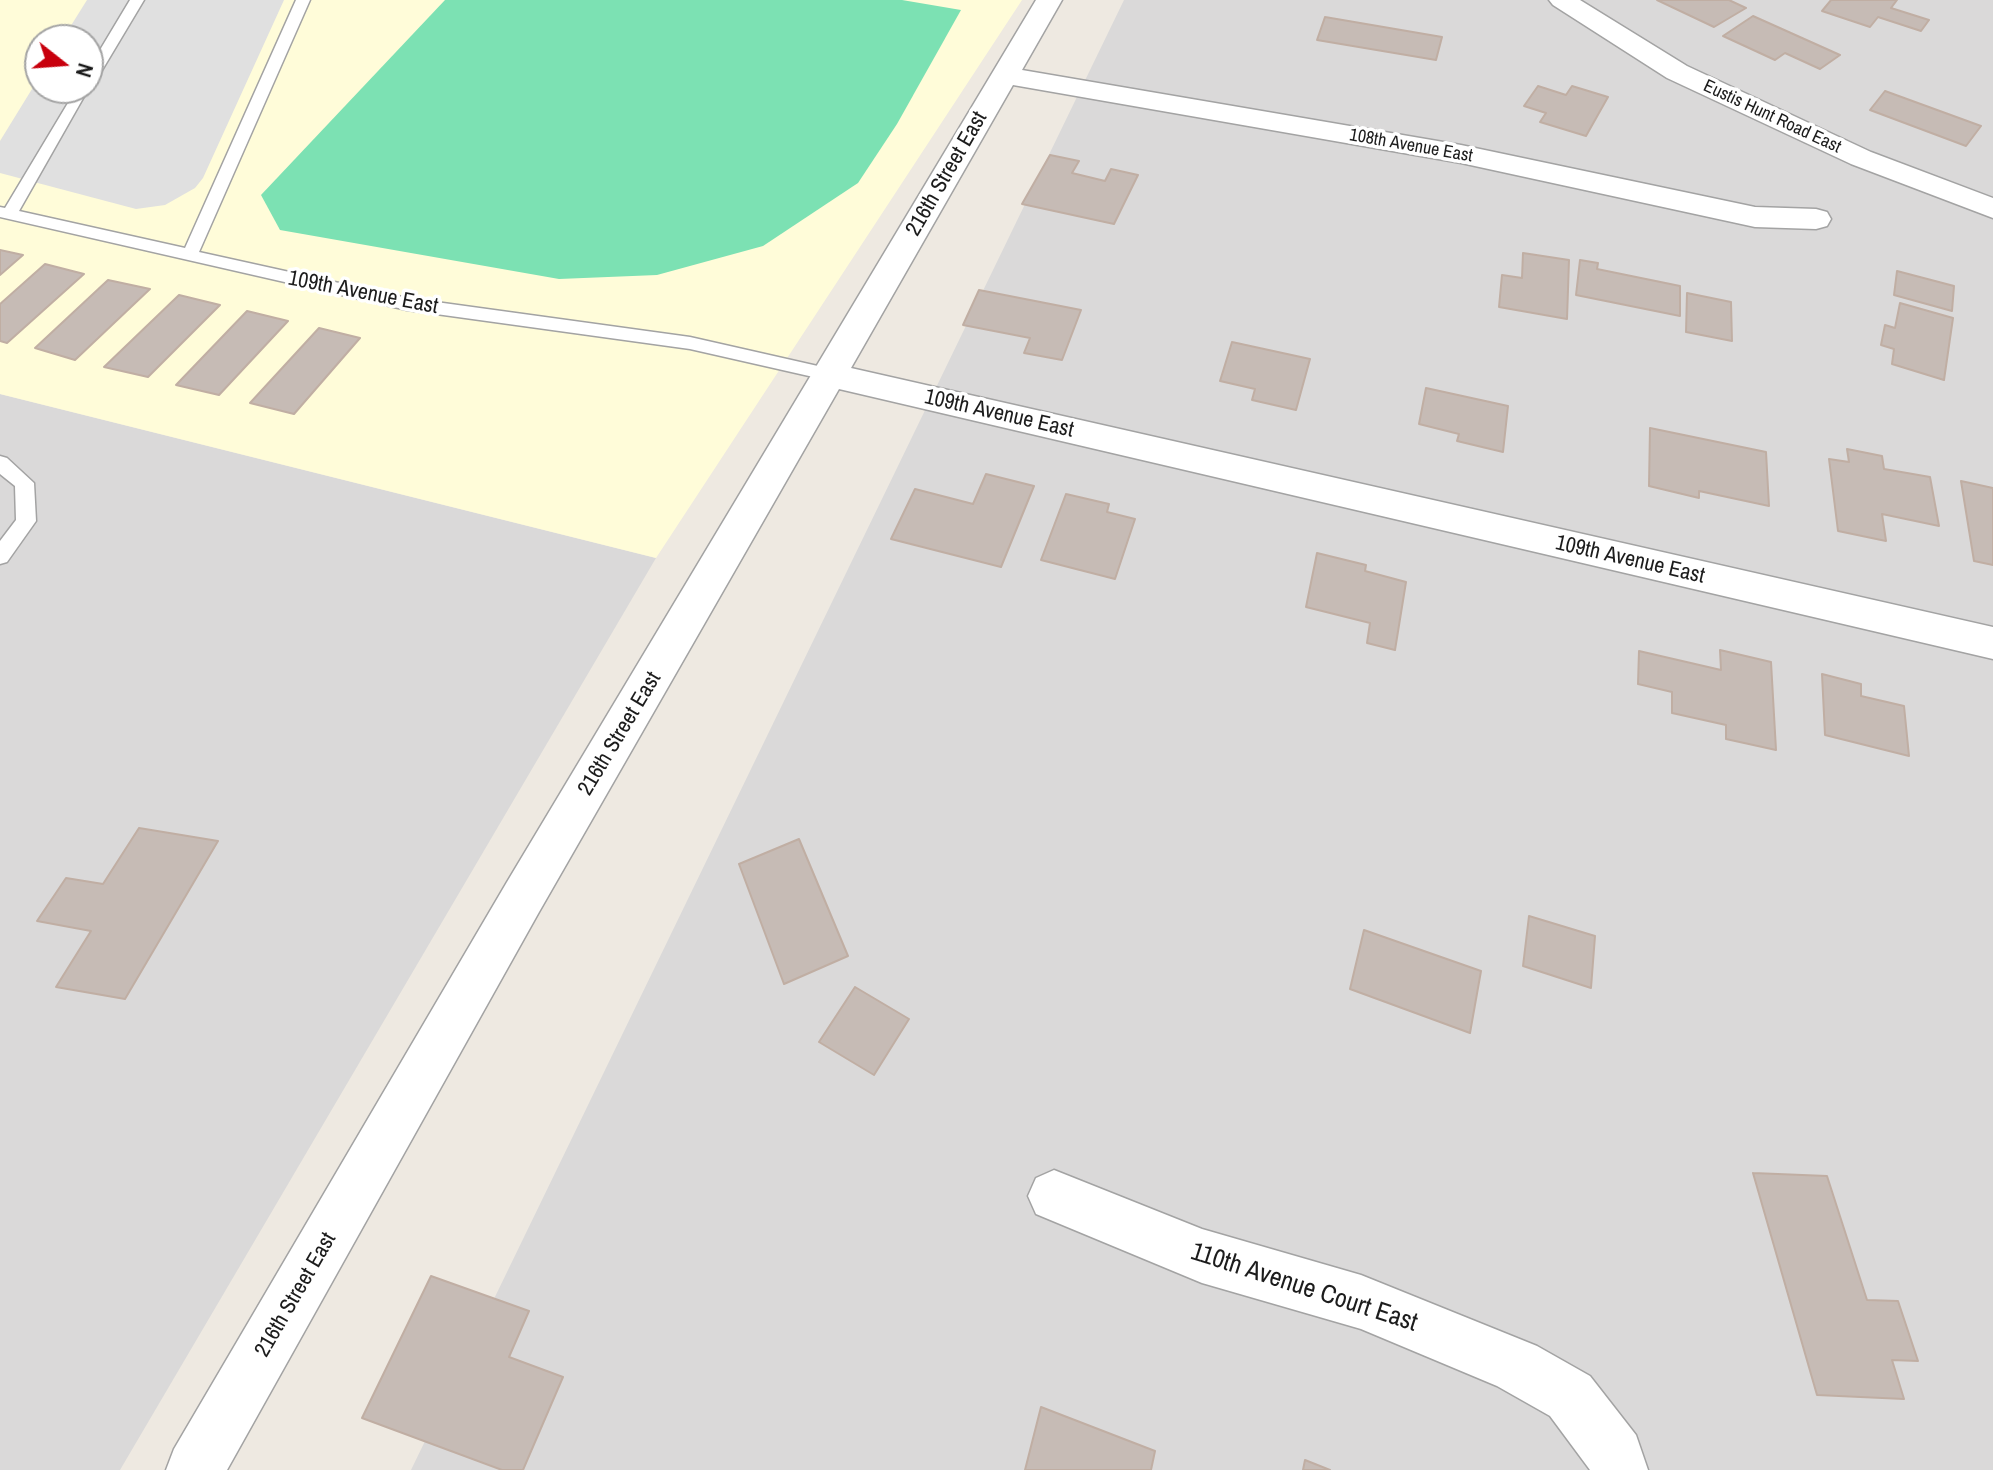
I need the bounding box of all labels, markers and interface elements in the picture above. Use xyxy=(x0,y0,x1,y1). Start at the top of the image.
north arrow xyxy=(24,24,104,104)
text: N xyxy=(69,60,101,81)
street label: Eustis Hunt Road East xyxy=(1700,76,1844,158)
street label: 216th Street East xyxy=(901,107,993,241)
street label: 108th Avenue East xyxy=(1348,125,1474,167)
street label: 109th Avenue East xyxy=(286,266,440,320)
street label: 109th Avenue East xyxy=(922,384,1076,444)
street label: 109th Avenue East xyxy=(1553,530,1707,590)
street label: 216th Street East xyxy=(573,667,667,801)
street label: 216th Street East xyxy=(250,1228,342,1362)
street label: 110th Avenue Court East xyxy=(1187,1237,1421,1339)

